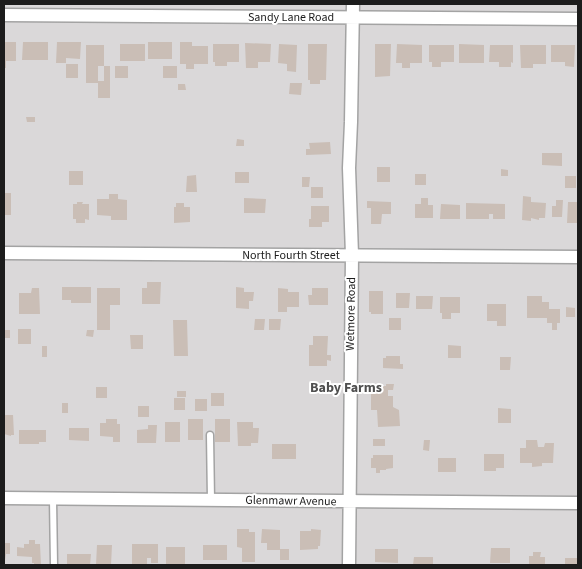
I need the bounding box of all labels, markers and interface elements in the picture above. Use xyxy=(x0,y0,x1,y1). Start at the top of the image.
street label: Sandy Lane Road xyxy=(248,9,334,26)
street label: North Fourth Street xyxy=(242,247,340,264)
street label: Wetmore Road xyxy=(342,277,360,351)
district label: Baby Farms xyxy=(310,378,382,398)
street label: Glenmawr Avenue xyxy=(245,492,337,510)

